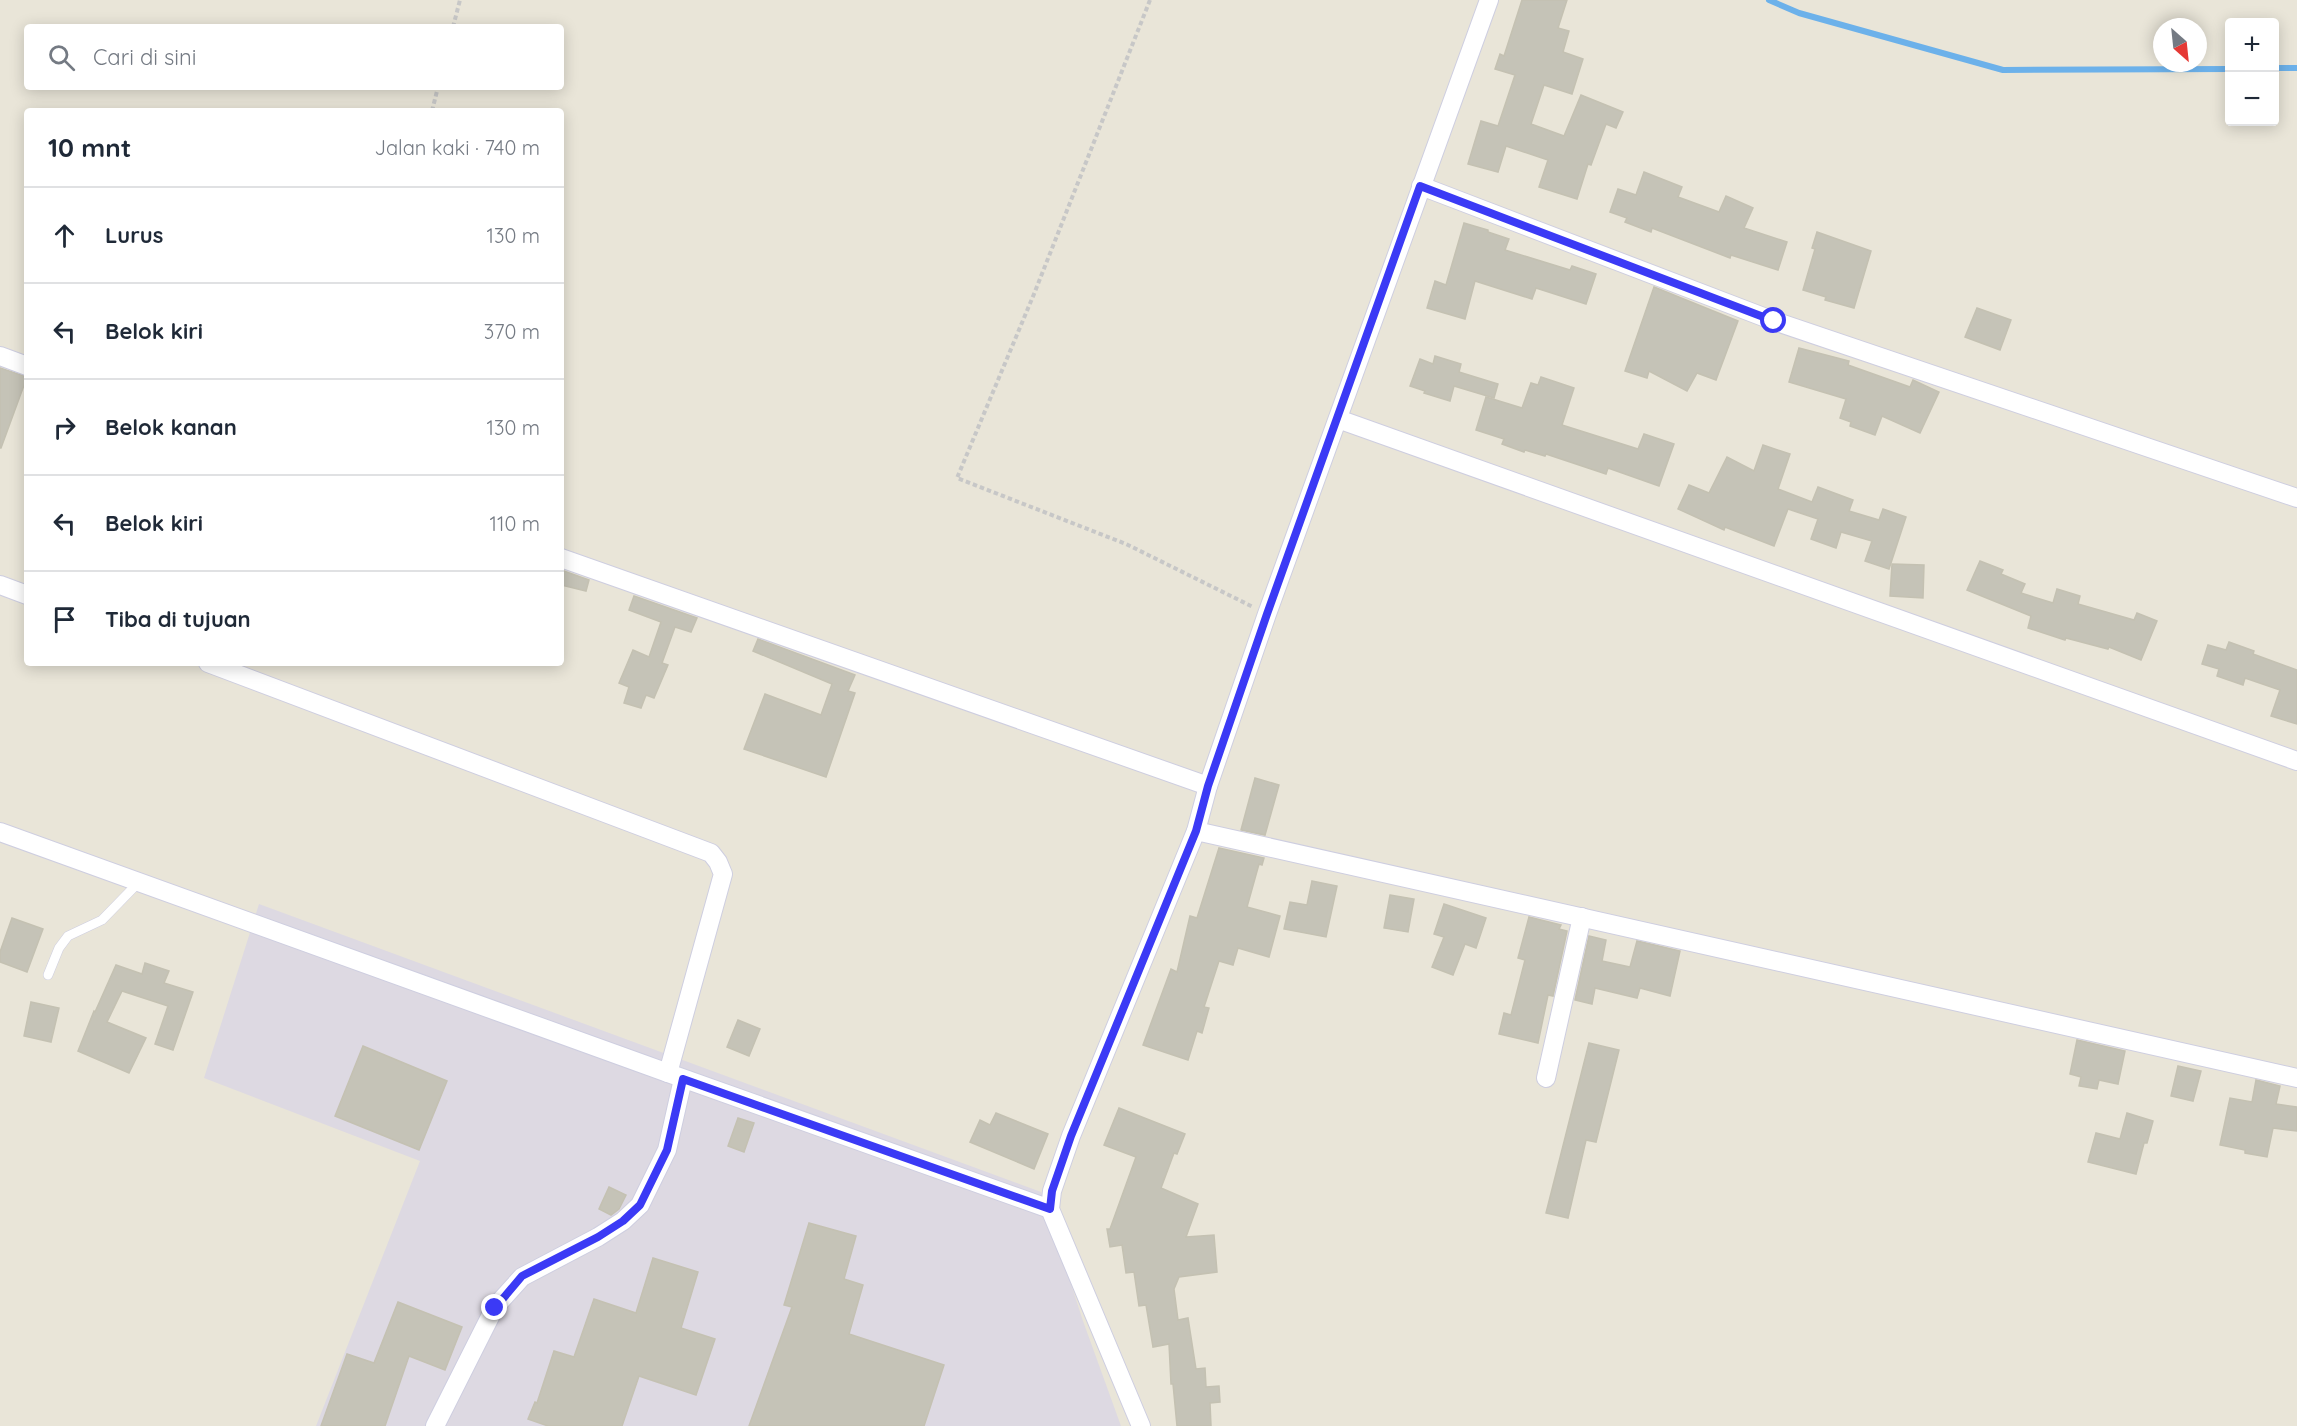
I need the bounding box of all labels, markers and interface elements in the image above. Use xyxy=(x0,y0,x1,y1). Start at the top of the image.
north arrow xyxy=(2153,18,2207,72)
map controls xyxy=(2225,18,2279,126)
button: + xyxy=(2225,18,2279,72)
search box xyxy=(24,24,564,90)
icon: search xyxy=(45,41,78,74)
text: Cari di sini xyxy=(93,43,196,71)
button: − xyxy=(2225,72,2279,126)
text: 10 mnt xyxy=(48,131,131,164)
text: Jalan kaki · 740 m xyxy=(375,135,540,160)
icon: ahead xyxy=(48,219,81,252)
text: Lurus xyxy=(105,221,163,249)
text: 130 m xyxy=(487,223,540,248)
route start xyxy=(1760,307,1786,333)
icon: left xyxy=(48,315,81,348)
text: Belok kiri xyxy=(105,317,203,345)
text: 370 m xyxy=(484,319,540,344)
icon: right xyxy=(48,411,81,444)
text: Belok kanan xyxy=(105,413,237,441)
text: 130 m xyxy=(487,415,540,440)
icon: left xyxy=(48,507,81,540)
text: Belok kiri xyxy=(105,509,203,537)
text: 110 m xyxy=(490,511,540,536)
icon: arrive xyxy=(48,603,81,636)
text: Tiba di tujuan xyxy=(105,605,251,633)
route end xyxy=(481,1294,507,1320)

